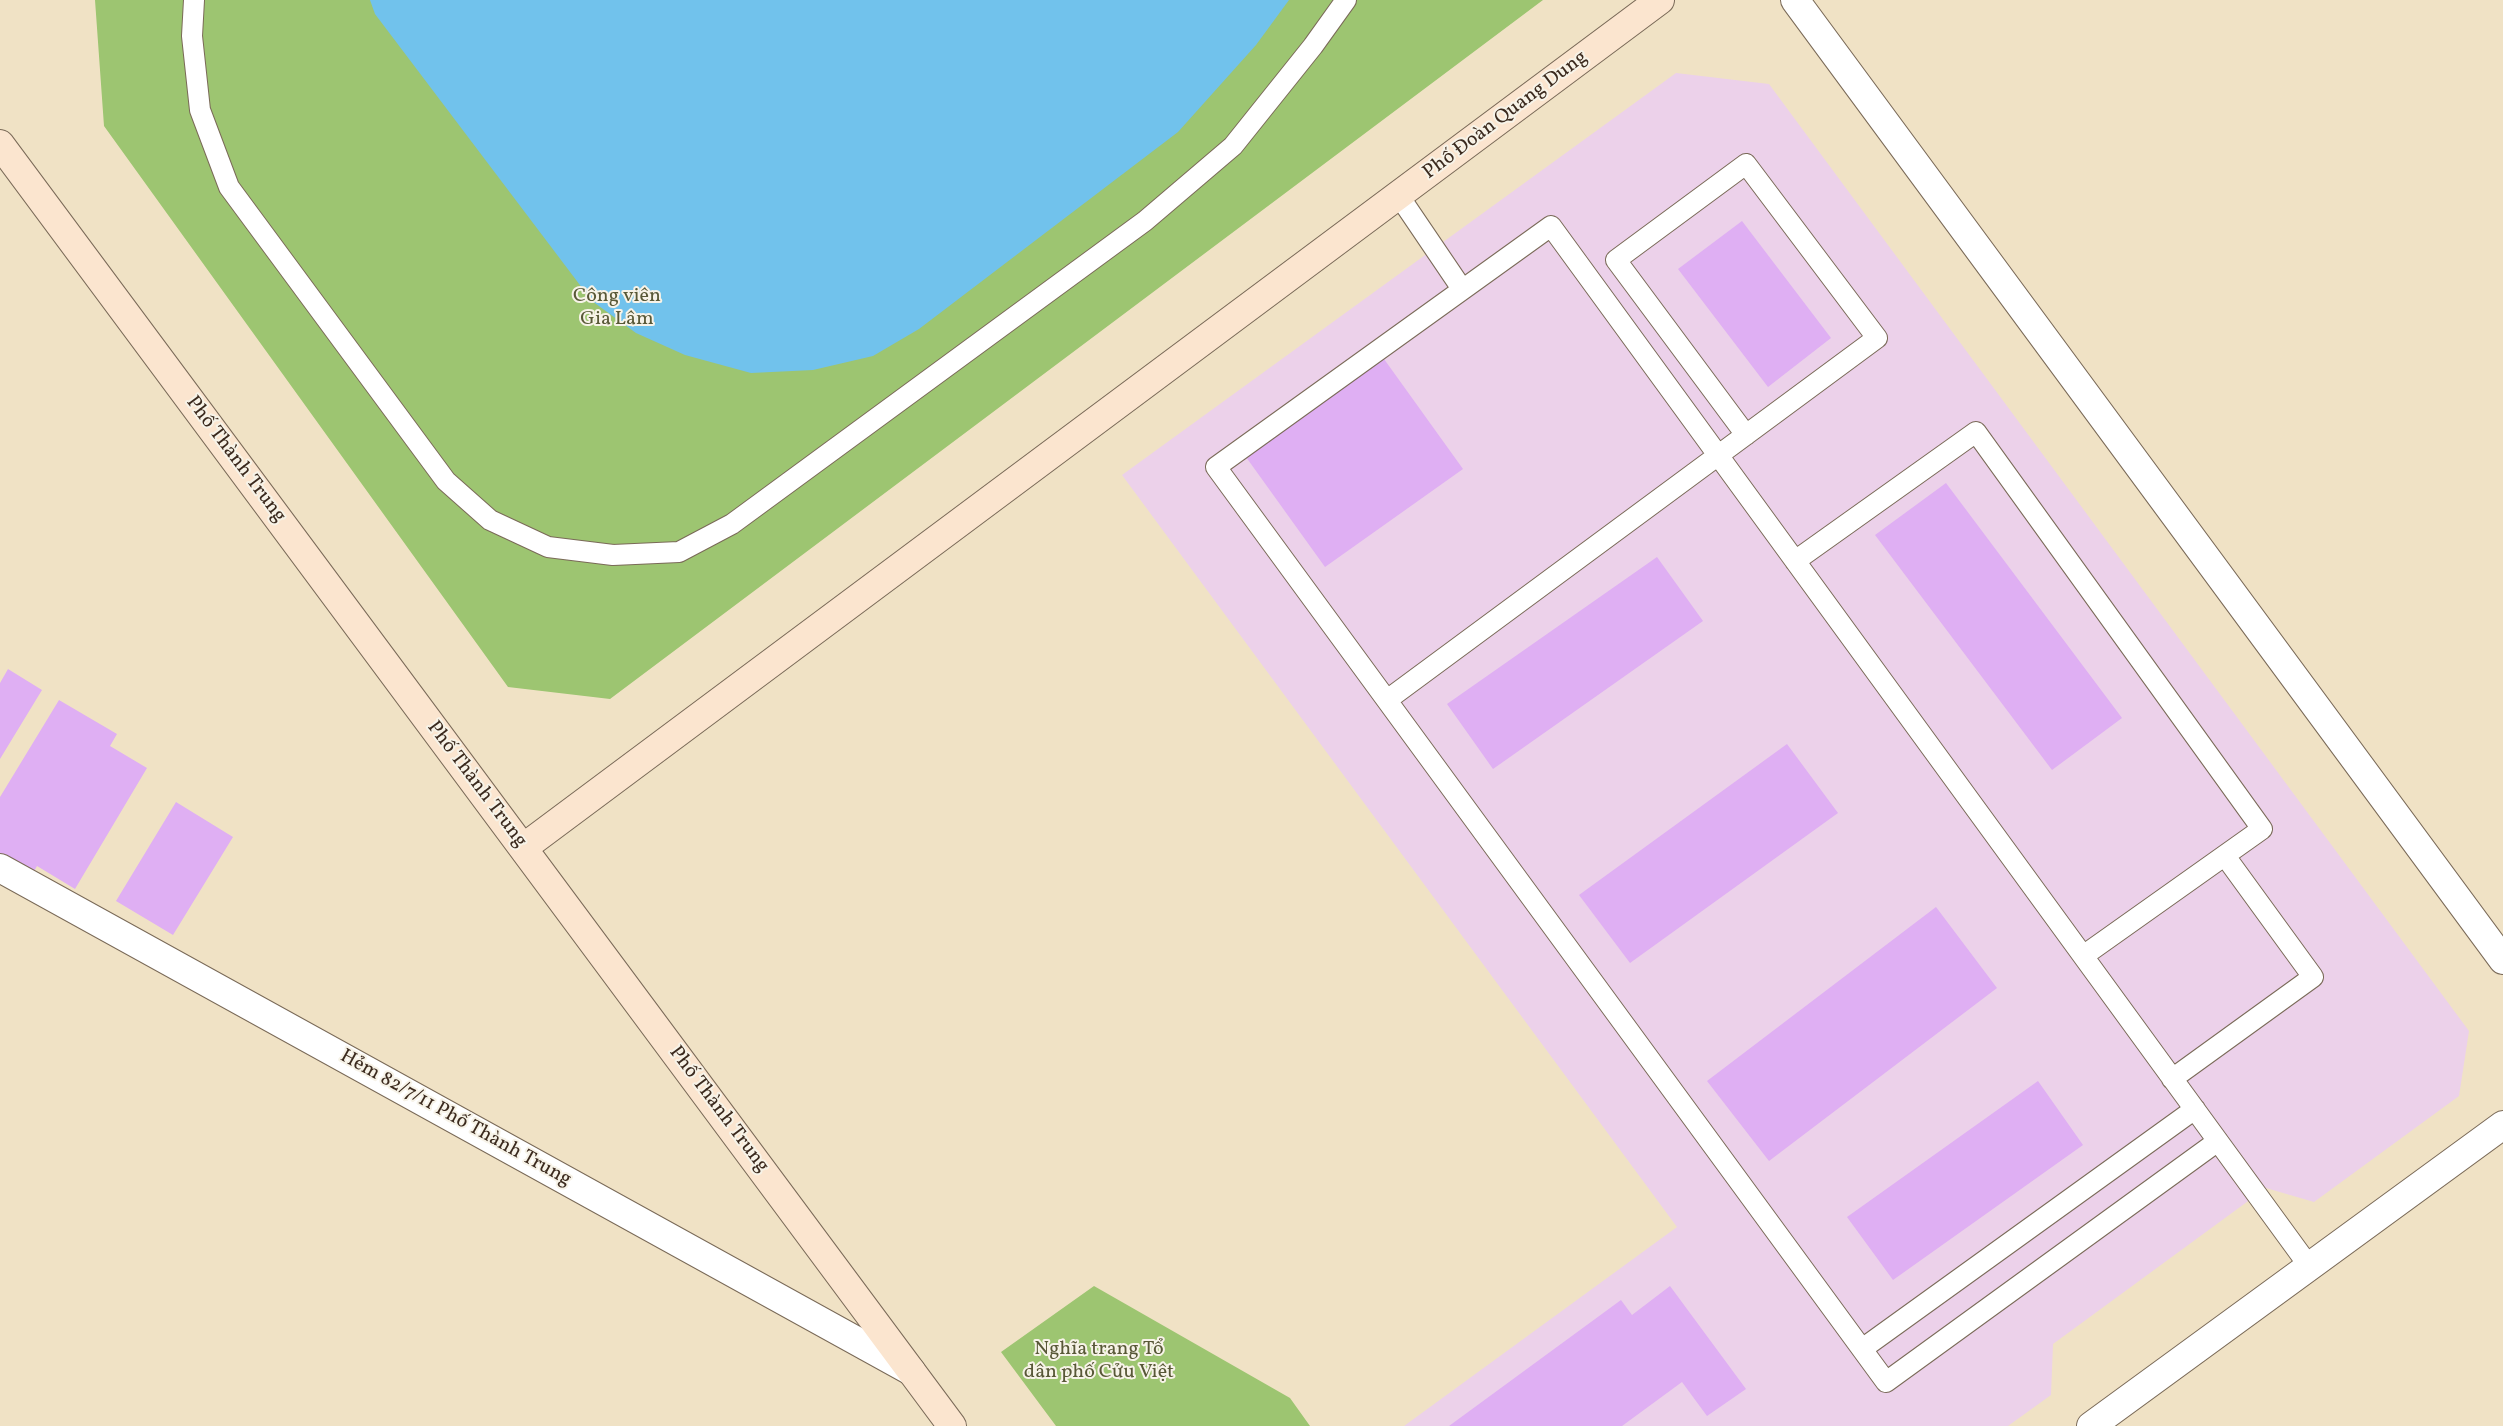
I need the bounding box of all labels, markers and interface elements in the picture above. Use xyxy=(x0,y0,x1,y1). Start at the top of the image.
street label: Phố Đoàn Quang Dung xyxy=(1419,46,1593,186)
park label: Công viên Gia Lâm xyxy=(573,285,661,332)
street label: Phố Thành Trung xyxy=(180,392,290,528)
street label: Phố Thành Trung xyxy=(421,717,531,853)
street label: Phố Thành Trung xyxy=(663,1042,773,1178)
street label: Hẻm 82/7/11 Phố Thành Trung xyxy=(335,1045,575,1193)
park label: Nghĩa trang Tổ dân phố Cửu Việt xyxy=(1024,1338,1174,1385)

